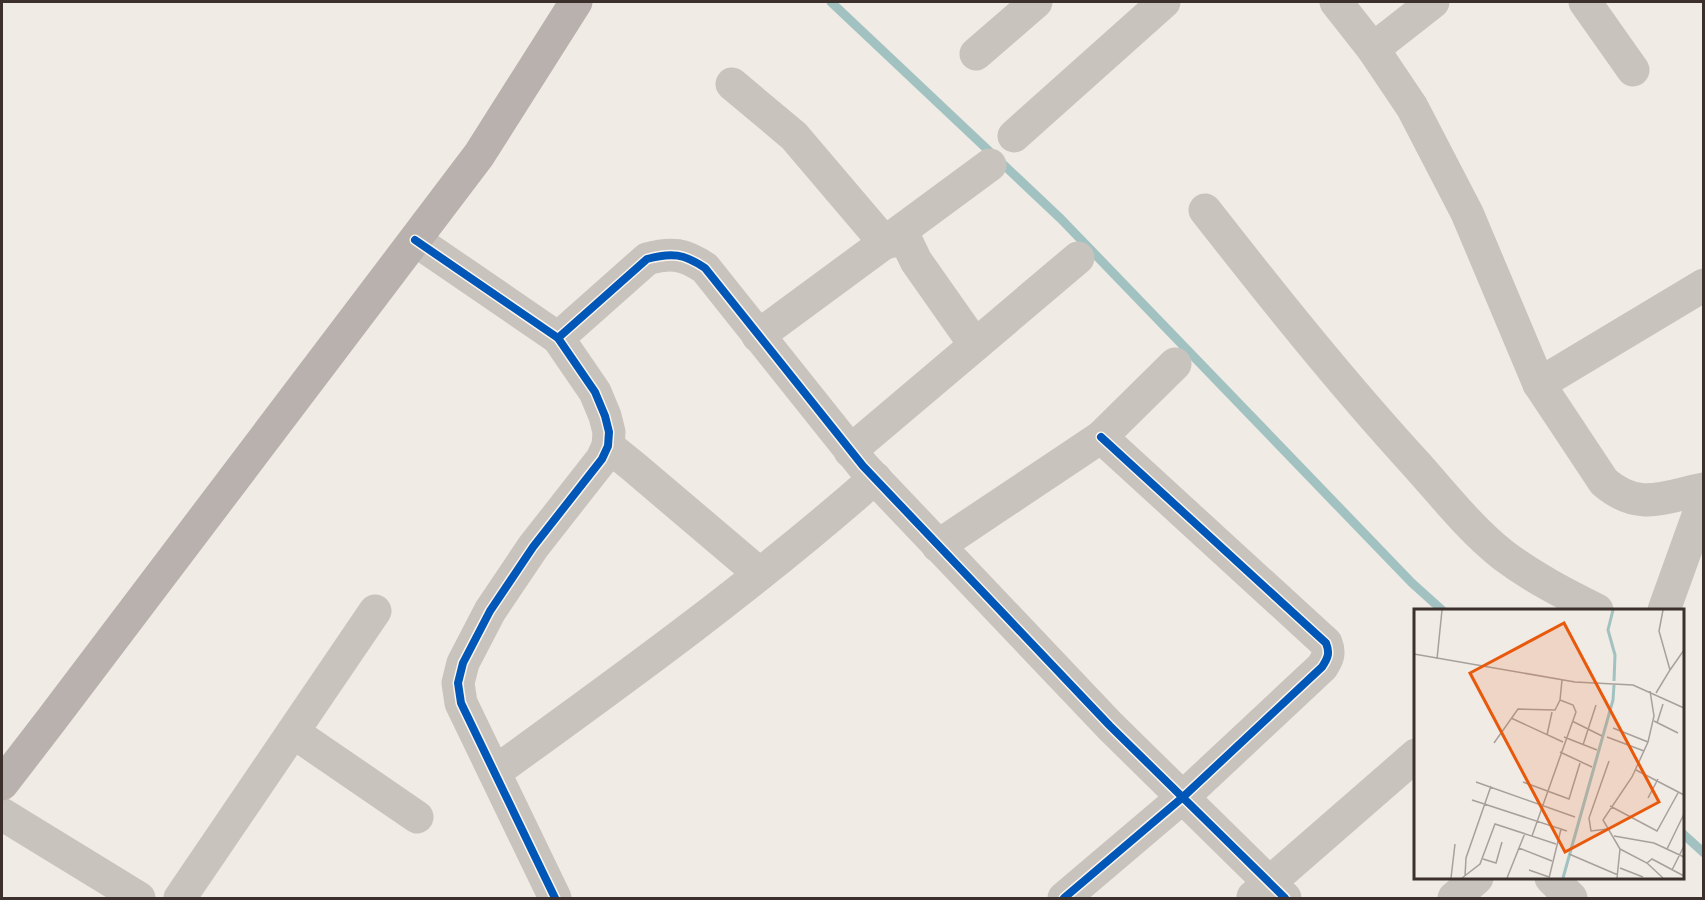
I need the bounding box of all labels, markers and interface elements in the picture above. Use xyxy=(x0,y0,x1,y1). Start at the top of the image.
inset map xyxy=(1414,609,1684,879)

